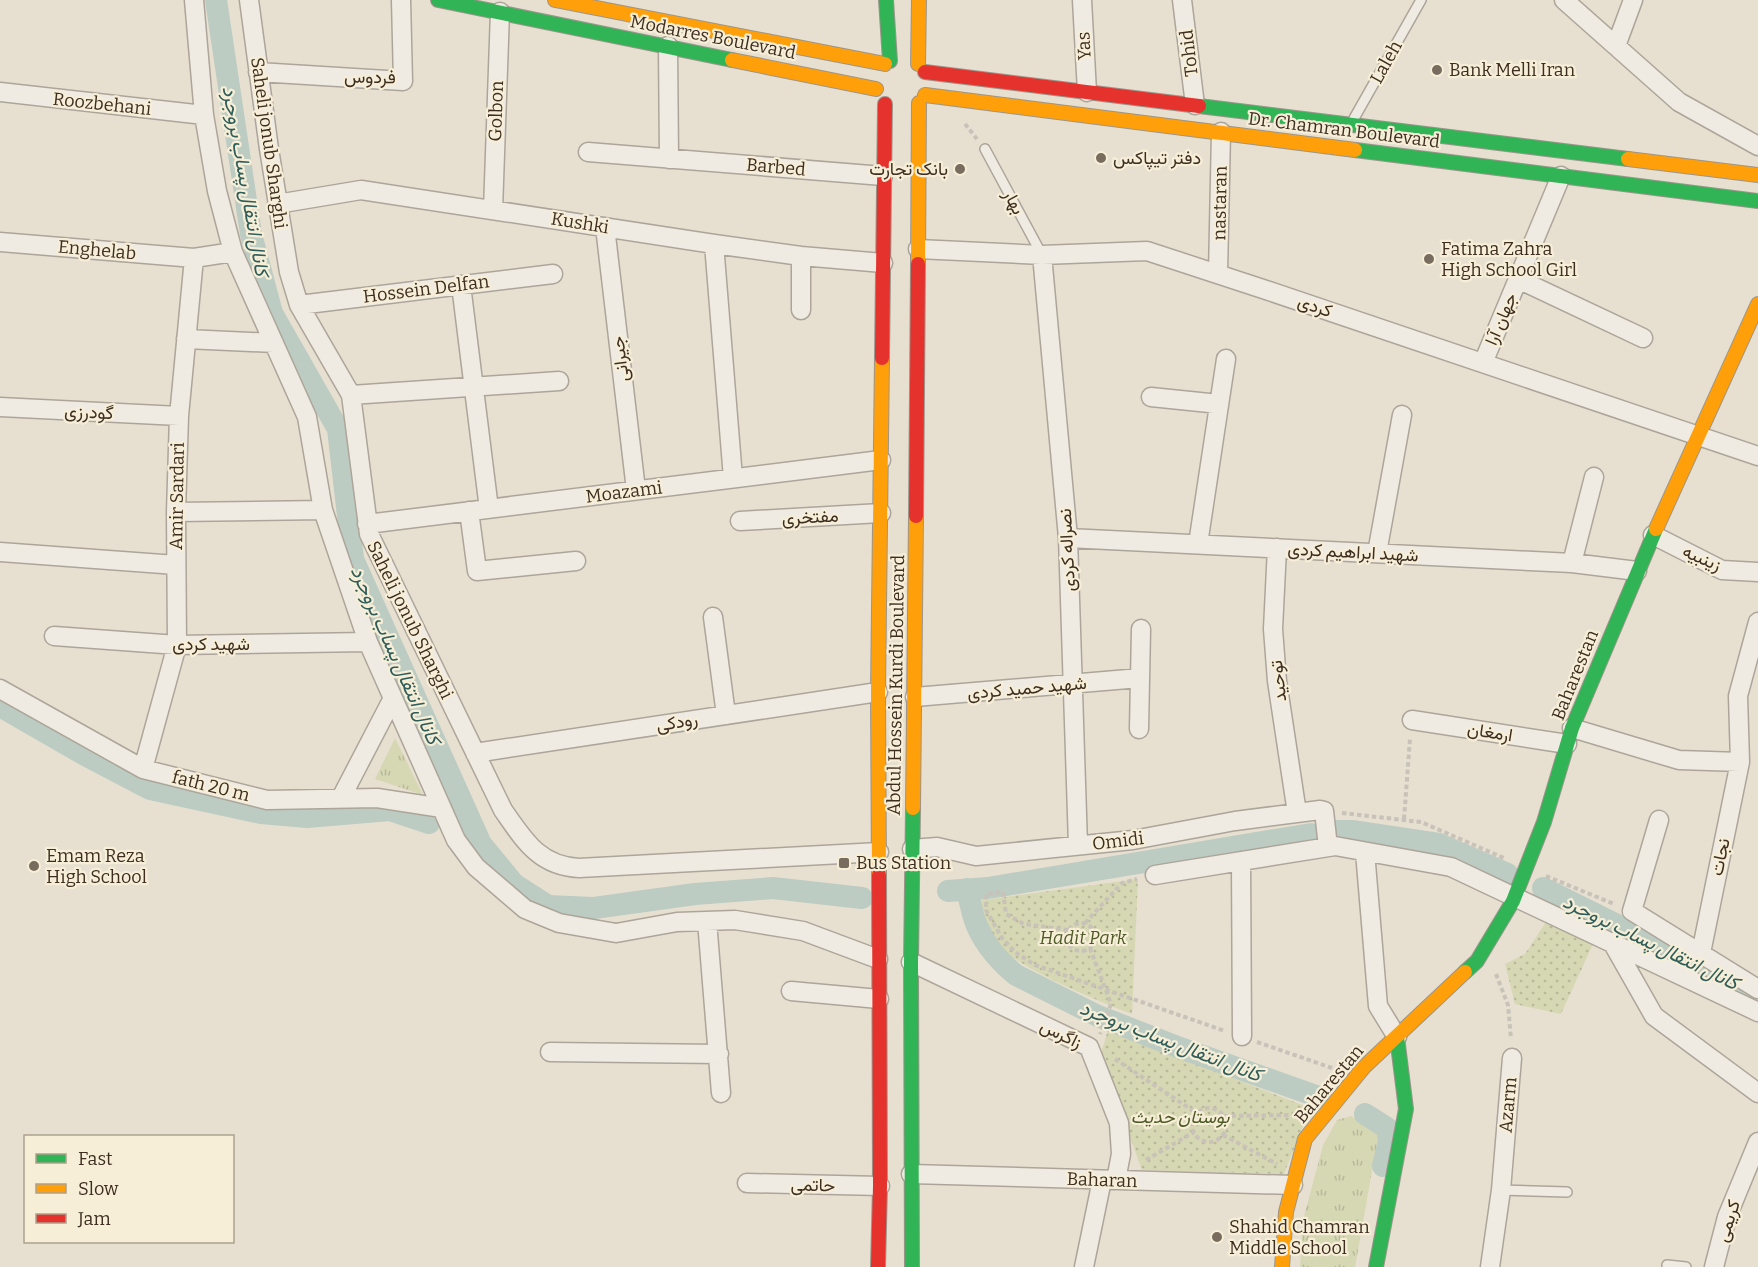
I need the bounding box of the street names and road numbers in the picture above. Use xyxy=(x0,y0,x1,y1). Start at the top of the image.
street label: Modarres Boulevard xyxy=(628,10,798,64)
street label: Tohid xyxy=(1175,28,1203,78)
street label: Yas xyxy=(1072,31,1096,61)
street label: Laleh xyxy=(1365,37,1407,87)
street label: Saheli jonub Sharghi xyxy=(246,56,292,230)
street label: فردوس xyxy=(344,66,396,88)
street label: Golbon xyxy=(484,80,508,142)
street label: Roozbehani xyxy=(52,88,152,120)
street label: Dr. Chamran Boulevard xyxy=(1247,107,1441,153)
street label: Barbed xyxy=(745,153,807,181)
street label: nastaran xyxy=(1208,165,1232,241)
street label: بهار xyxy=(998,185,1030,218)
street label: Kushki xyxy=(549,208,611,238)
street label: Enghelab xyxy=(57,236,137,264)
street label: Hossein Delfan xyxy=(362,270,491,308)
street label: جهان آرا xyxy=(1480,289,1522,349)
street label: کردی xyxy=(1295,290,1335,322)
street label: جیرانی xyxy=(606,335,634,383)
street label: گودرزی xyxy=(64,400,114,424)
street label: Amir Sardari xyxy=(165,442,189,550)
street label: Moazami xyxy=(584,476,664,508)
street label: مفتخری xyxy=(781,505,839,529)
street label: نصراله کردی xyxy=(1054,508,1080,592)
street label: Saheli jonub Sharghi xyxy=(362,537,458,703)
street label: شهید ابراهیم کردی xyxy=(1287,538,1419,567)
street label: زینبیه xyxy=(1679,540,1725,576)
street label: Abdul Hossein Kurdi Boulevard xyxy=(883,554,909,816)
street label: Baharestan xyxy=(1547,626,1603,723)
street label: شهید کردی xyxy=(172,633,250,655)
street label: توحید xyxy=(1265,659,1291,703)
street label: شهید حمید کردی xyxy=(966,672,1088,704)
street label: رودکی xyxy=(655,708,699,736)
street label: ارمغان xyxy=(1466,718,1514,746)
street label: fath 20 m xyxy=(170,766,252,806)
street label: Omidi xyxy=(1091,827,1145,855)
street label: نجات xyxy=(1705,836,1735,878)
street label: زاگرس xyxy=(1036,1014,1086,1054)
street label: Baharestan xyxy=(1290,1040,1369,1128)
street label: Azarm xyxy=(1495,1076,1521,1134)
street label: Baharan xyxy=(1066,1168,1138,1192)
street label: حاتمی xyxy=(791,1174,835,1196)
street label: کریمی xyxy=(1711,1197,1745,1245)

